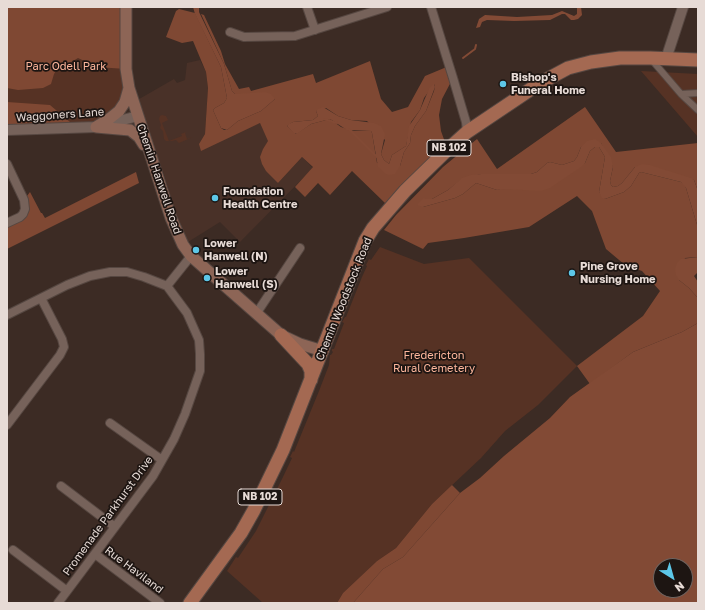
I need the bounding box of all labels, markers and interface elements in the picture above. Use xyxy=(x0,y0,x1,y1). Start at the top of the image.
park label: Parc Odell Park xyxy=(25,60,107,74)
place label: Bishop's Funeral Home xyxy=(511,71,585,97)
marker: Bishop's Funeral Home xyxy=(498,79,508,89)
street label: Waggoners Lane xyxy=(16,105,104,125)
street label: Chemin Hanwell Road xyxy=(134,122,184,236)
road number: NB 102 xyxy=(427,140,471,156)
place label: Foundation Health Centre xyxy=(223,185,297,211)
marker: Foundation Health Centre xyxy=(210,193,220,203)
street label: Chemin Woodstock Road xyxy=(313,235,375,363)
place label: Lower Hanwell (N) xyxy=(204,237,268,263)
marker: Lower Hanwell (N) xyxy=(191,245,201,255)
place label: Pine Grove Nursing Home xyxy=(580,260,656,286)
place label: Lower Hanwell (S) xyxy=(215,265,278,291)
marker: Pine Grove Nursing Home xyxy=(567,268,577,278)
marker: Lower Hanwell (S) xyxy=(202,273,212,283)
park label: Fredericton Rural Cemetery xyxy=(393,349,475,375)
street label: Promenade Parkhurst Drive xyxy=(60,454,156,578)
road number: NB 102 xyxy=(238,489,282,505)
street label: Rue Haviland xyxy=(102,544,166,596)
north arrow xyxy=(653,558,693,598)
text: N xyxy=(673,579,687,595)

